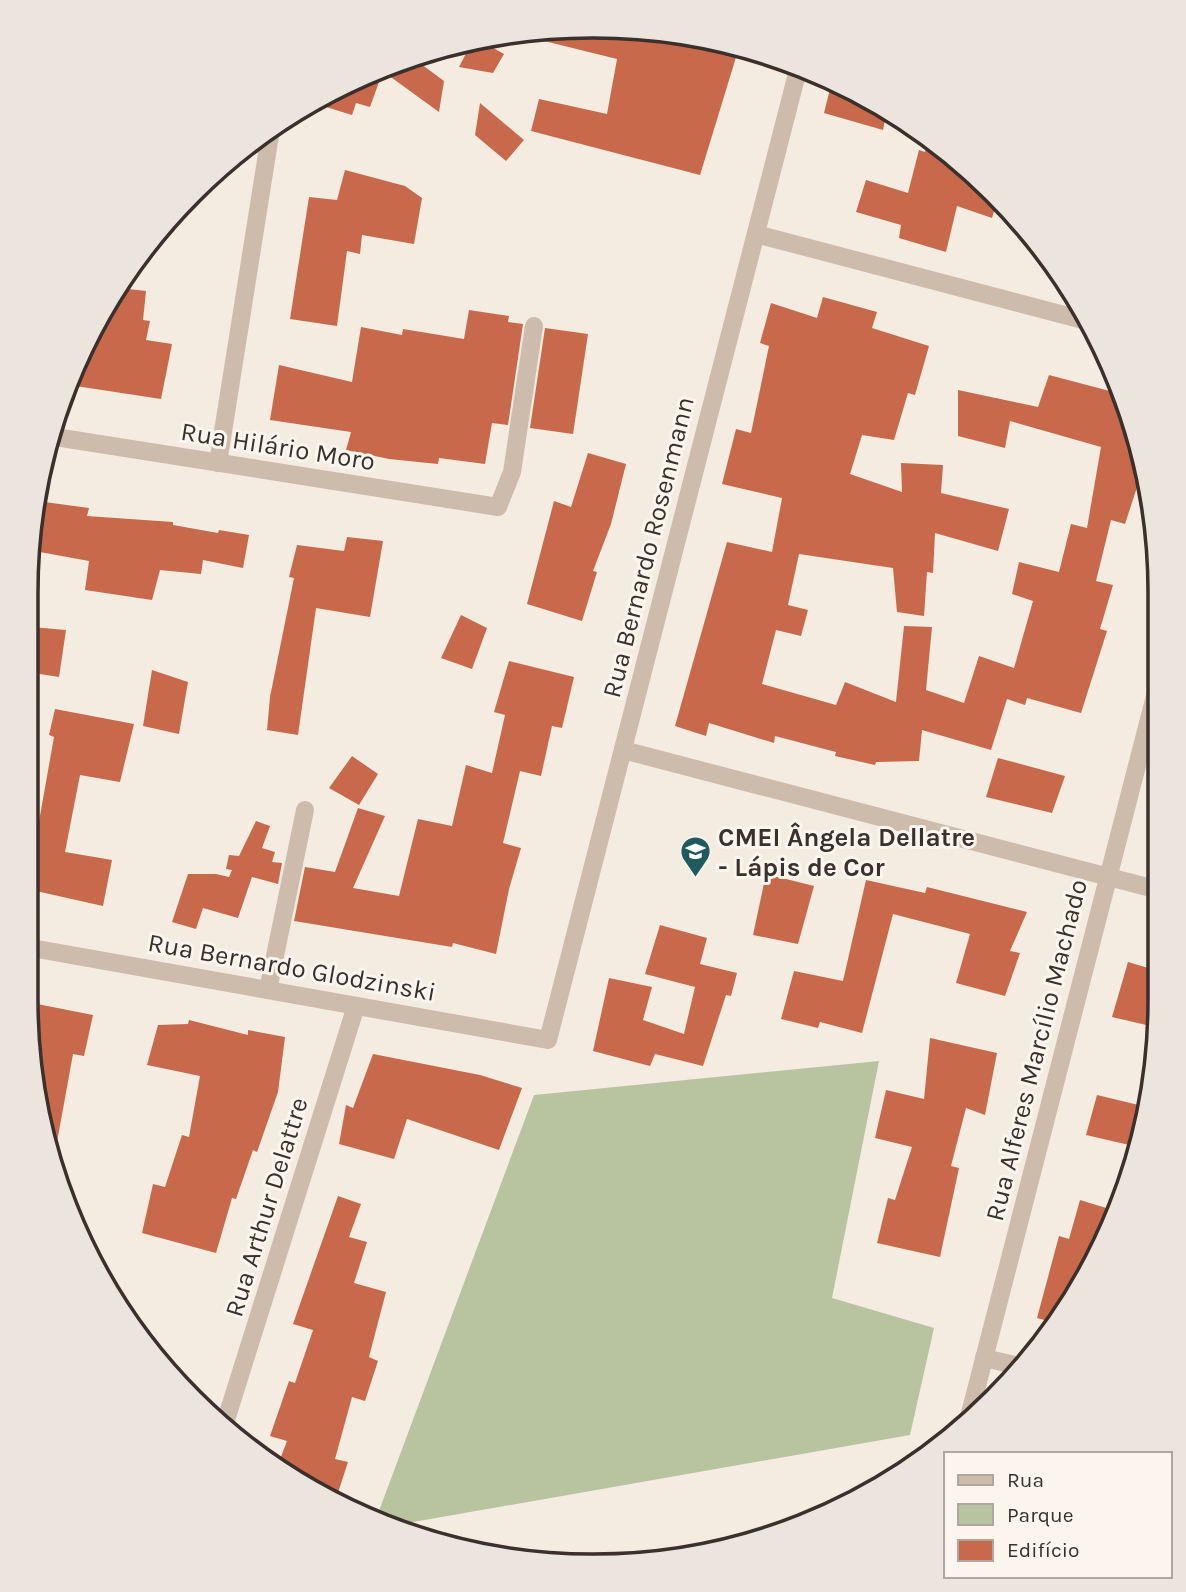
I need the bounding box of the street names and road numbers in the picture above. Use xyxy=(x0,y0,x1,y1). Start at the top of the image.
street label: Rua Bernardo Rosenmann xyxy=(596,393,701,701)
street label: Rua Hilário Moro xyxy=(179,416,377,477)
street label: Rua Alferes Marcílio Machado xyxy=(979,876,1094,1224)
street label: Rua Bernardo Glodzinski xyxy=(146,927,438,1008)
street label: Rua Arthur Delattre xyxy=(218,1094,315,1321)

